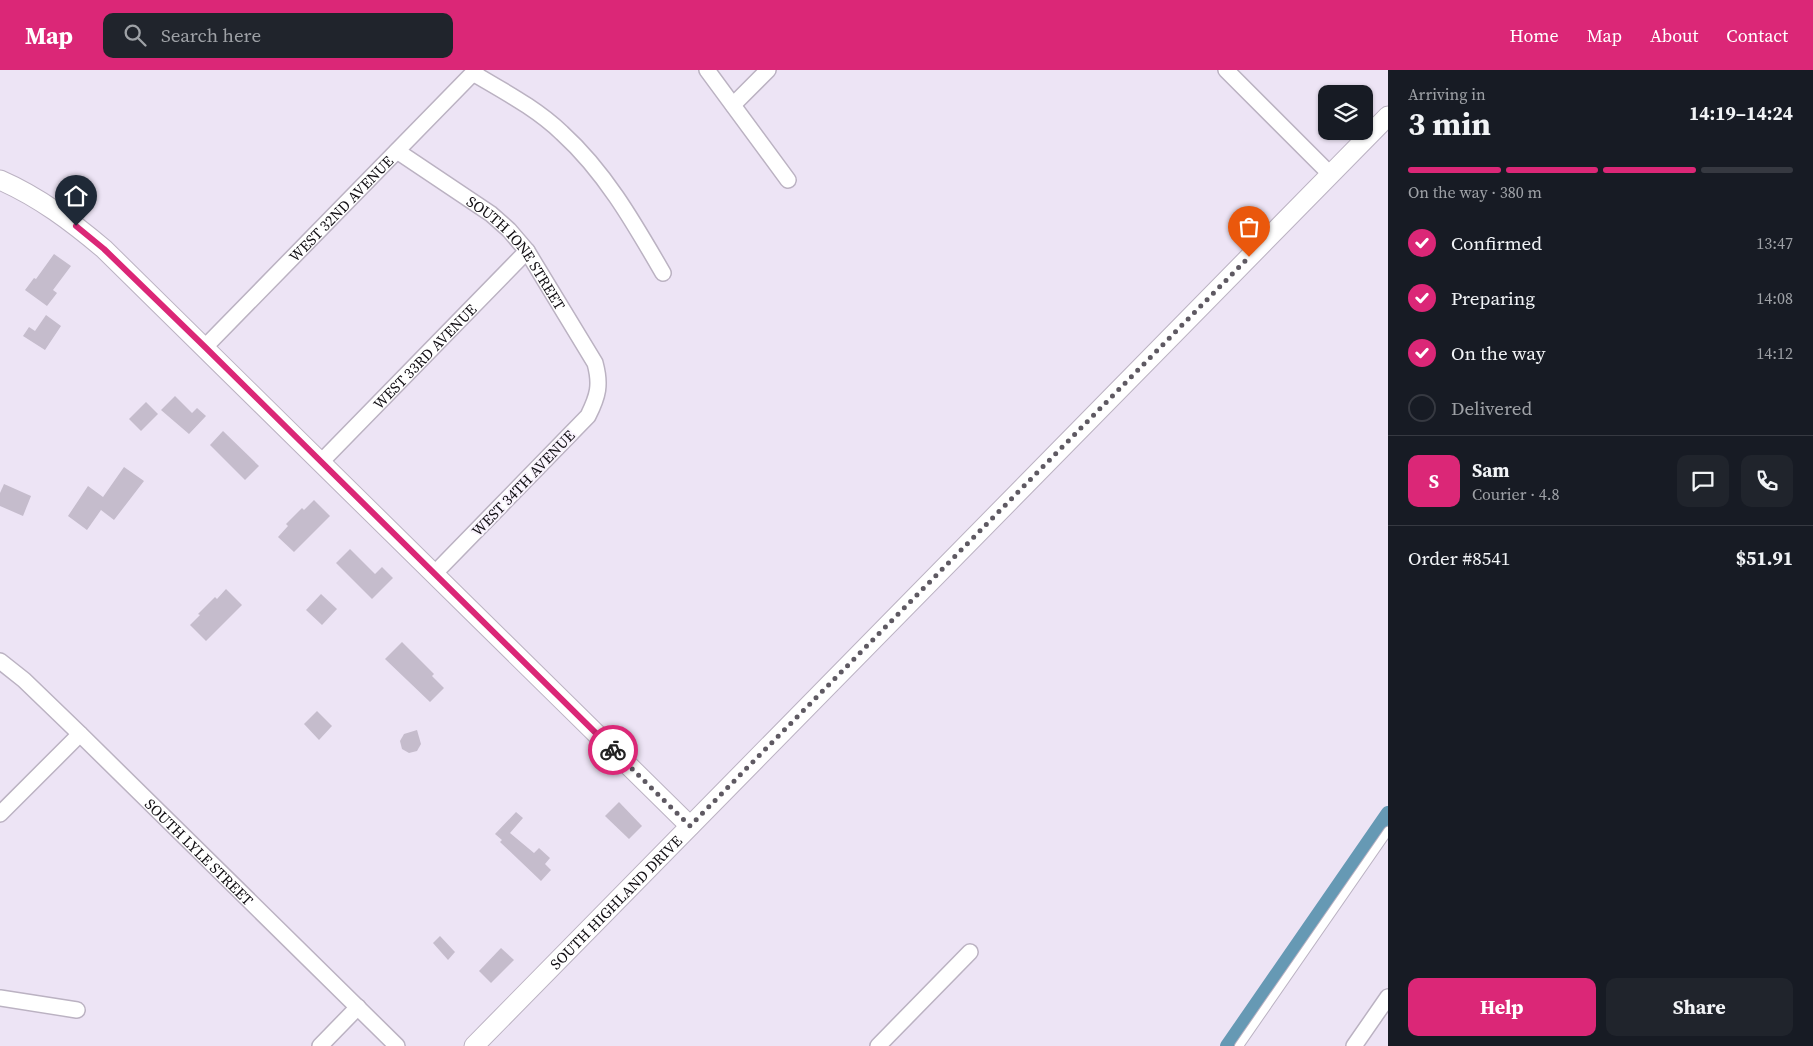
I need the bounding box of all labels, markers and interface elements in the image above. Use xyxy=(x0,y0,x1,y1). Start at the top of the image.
search box xyxy=(103,13,453,58)
text: Map xyxy=(25,19,73,52)
icon: search xyxy=(121,21,149,49)
text: Search here xyxy=(161,22,261,48)
text: Home xyxy=(1510,23,1559,48)
text: Map xyxy=(1587,23,1622,48)
text: About xyxy=(1650,23,1698,48)
text: Contact xyxy=(1726,23,1788,48)
text: Arriving in xyxy=(1408,83,1486,105)
map controls xyxy=(1318,85,1373,140)
button: layers xyxy=(1318,85,1373,140)
text: 14:19–14:24 xyxy=(1689,100,1793,126)
text: 3 min xyxy=(1408,102,1491,146)
street label: WEST 32ND AVENUE xyxy=(284,150,398,266)
pin xyxy=(55,175,97,226)
text: On the way · 380 m xyxy=(1408,181,1542,203)
icon: home xyxy=(62,182,90,210)
street label: SOUTH IONE STREET xyxy=(463,190,571,314)
pin xyxy=(1228,206,1270,257)
icon: bag xyxy=(1235,213,1263,241)
icon: check xyxy=(1408,229,1436,257)
text: Confirmed xyxy=(1451,230,1542,256)
text: 13:47 xyxy=(1756,232,1793,254)
icon: check xyxy=(1408,284,1436,312)
text: Preparing xyxy=(1451,285,1535,311)
text: 14:08 xyxy=(1756,287,1793,309)
street label: WEST 33RD AVENUE xyxy=(368,299,481,414)
icon: check xyxy=(1408,339,1436,367)
text: On the way xyxy=(1451,340,1546,366)
text: 14:12 xyxy=(1756,342,1793,364)
text: Delivered xyxy=(1451,395,1532,421)
street label: WEST 34TH AVENUE xyxy=(467,425,579,541)
button: chat xyxy=(1677,455,1729,507)
button: phone xyxy=(1741,455,1793,507)
text: Sam xyxy=(1472,457,1510,483)
text: S xyxy=(1429,468,1439,494)
text: Courier · 4.8 xyxy=(1472,483,1560,505)
text: Order #8541 xyxy=(1408,545,1510,571)
text: $51.91 xyxy=(1736,545,1793,571)
courier xyxy=(588,725,638,775)
icon: bike xyxy=(599,736,627,764)
street label: SOUTH LYLE STREET xyxy=(141,793,258,910)
street label: SOUTH HIGHLAND DRIVE xyxy=(545,830,686,974)
button: Help xyxy=(1408,978,1596,1036)
button: Share xyxy=(1606,978,1793,1036)

